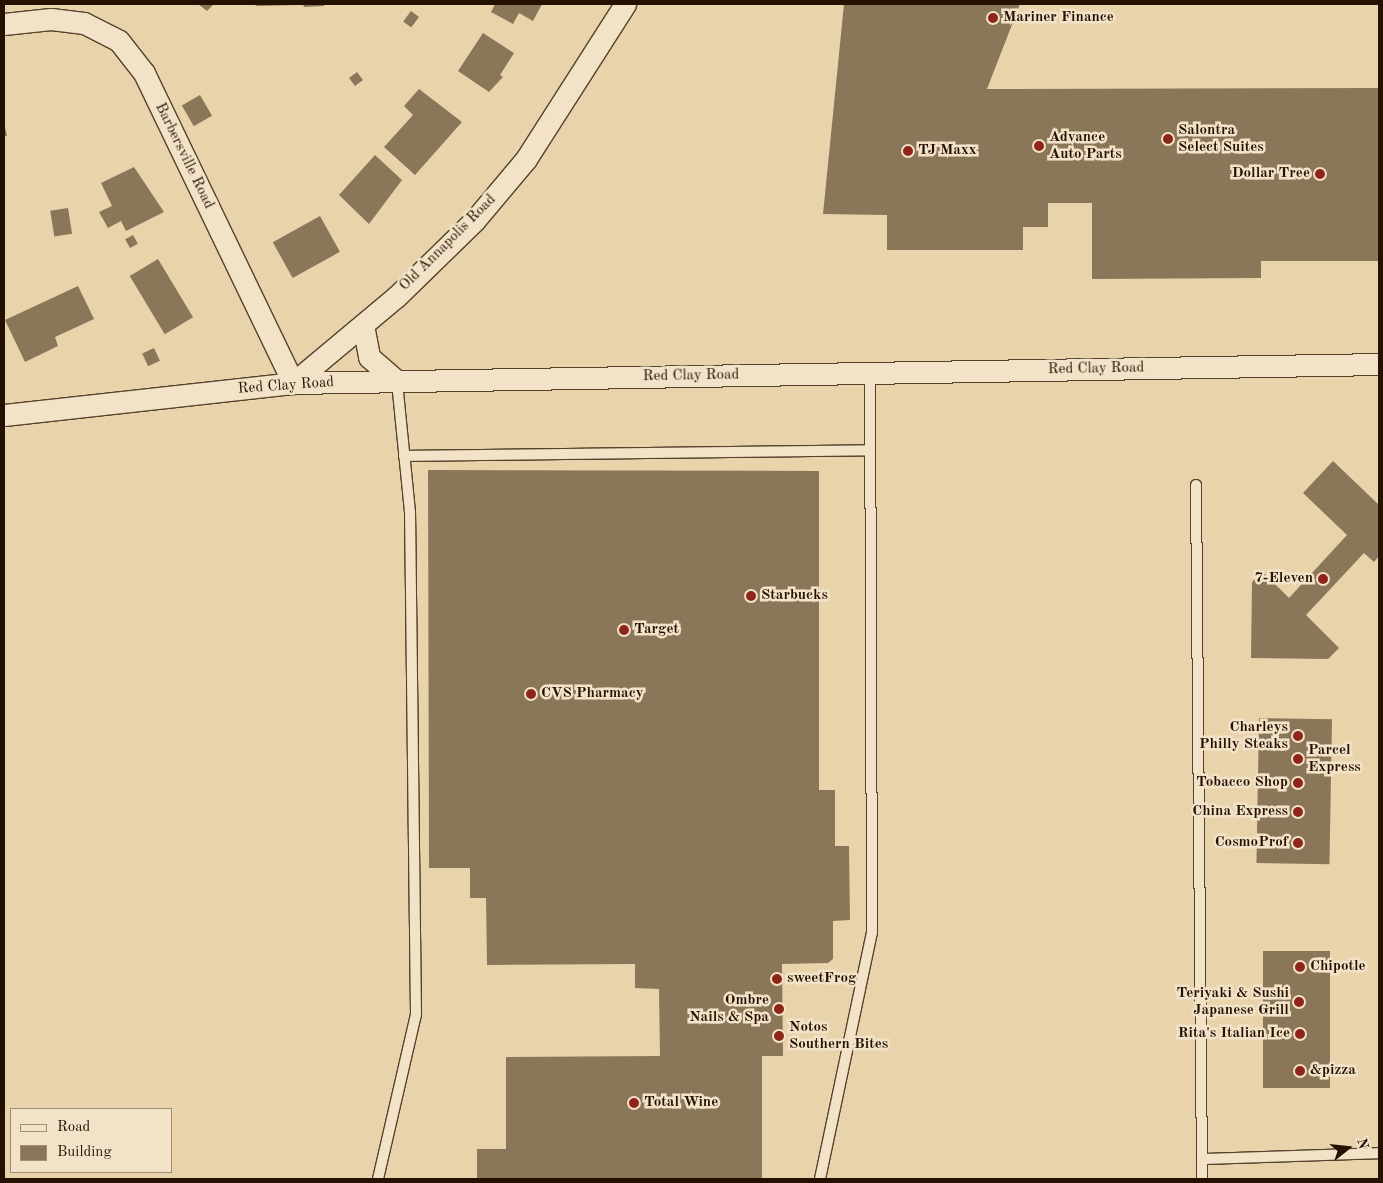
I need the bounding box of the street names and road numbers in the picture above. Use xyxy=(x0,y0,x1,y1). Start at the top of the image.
street label: Barbersville Road xyxy=(151,100,217,212)
street label: Old Annapolis Road xyxy=(396,191,500,295)
street label: Red Clay Road xyxy=(1048,359,1144,379)
street label: Red Clay Road xyxy=(643,366,739,386)
street label: Red Clay Road xyxy=(237,374,335,398)

